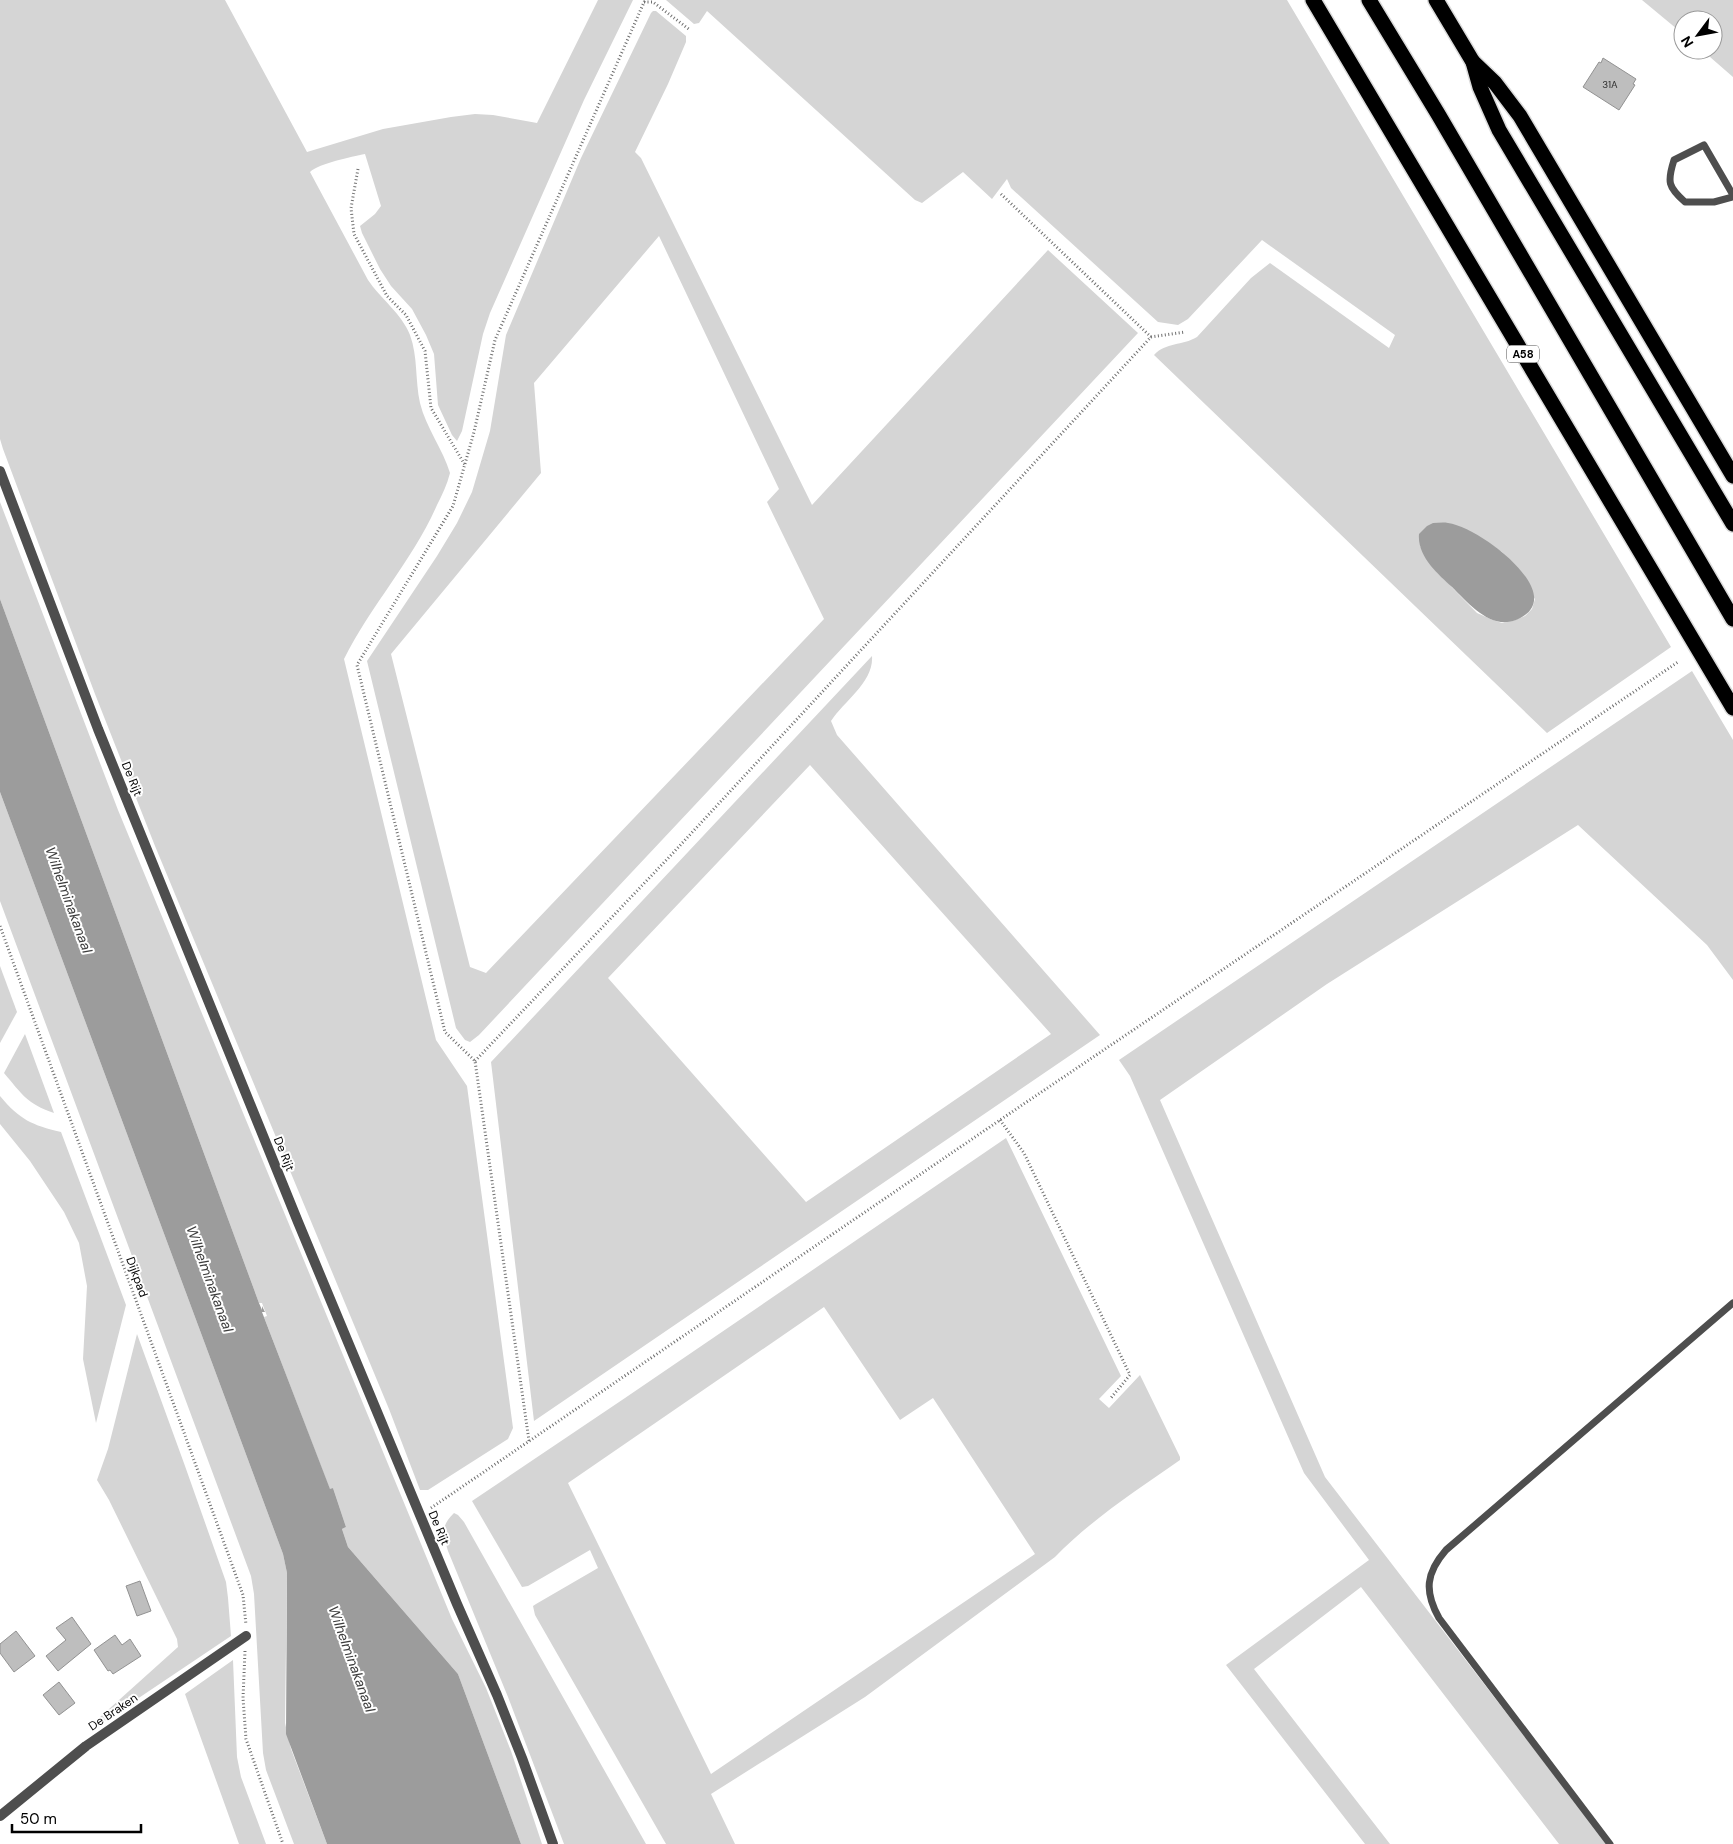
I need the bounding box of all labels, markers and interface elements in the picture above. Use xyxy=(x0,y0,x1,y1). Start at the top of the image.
north arrow xyxy=(1673,10,1723,60)
text: N xyxy=(1677,33,1697,51)
house number: 31A xyxy=(1602,78,1618,91)
road number: A58 xyxy=(1507,346,1539,362)
street label: De Rijt xyxy=(118,759,146,799)
water label: Wilhelminakanaal xyxy=(41,844,97,956)
street label: De Rijt xyxy=(270,1134,298,1174)
water label: Wilhelminakanaal xyxy=(182,1223,238,1335)
street label: Dijkpad xyxy=(122,1255,152,1299)
street label: De Rijt xyxy=(425,1508,453,1548)
water label: Wilhelminakanaal xyxy=(324,1603,380,1715)
street label: De Braken xyxy=(85,1690,141,1734)
scale bar xyxy=(12,1802,141,1834)
text: 50 m xyxy=(20,1809,57,1829)

